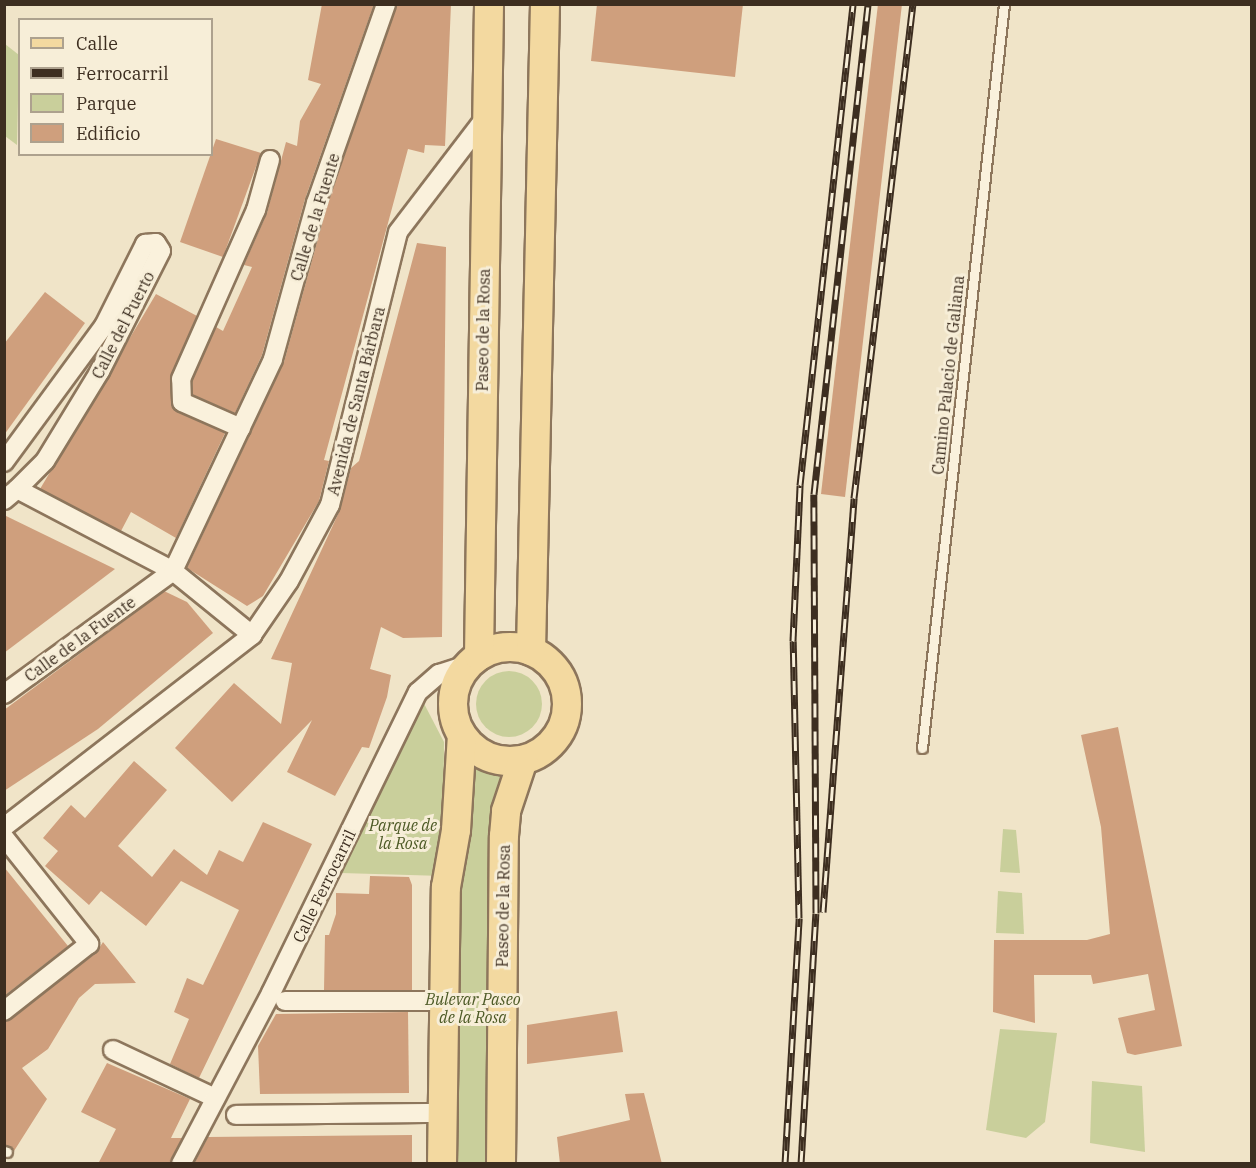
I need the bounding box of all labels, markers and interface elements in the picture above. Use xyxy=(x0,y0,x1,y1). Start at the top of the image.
legend xyxy=(18,18,213,156)
text: Calle xyxy=(76,32,118,55)
text: Ferrocarril xyxy=(76,62,169,85)
text: Parque xyxy=(76,92,136,115)
text: Edificio xyxy=(76,122,140,145)
street label: Calle de la Fuente xyxy=(286,151,344,283)
street label: Calle del Puerto xyxy=(88,268,158,382)
street label: Paseo de la Rosa xyxy=(472,268,494,392)
street label: Camino Palacio de Galiana xyxy=(928,274,968,476)
street label: Avenida de Santa Bárbara xyxy=(323,304,389,498)
street label: Calle de la Fuente xyxy=(21,592,139,686)
park label: Parque de la Rosa xyxy=(369,815,437,853)
street label: Calle Ferrocarril xyxy=(288,826,360,946)
street label: Paseo de la Rosa xyxy=(492,844,514,968)
park label: Bulevar Paseo de la Rosa xyxy=(425,989,521,1027)

